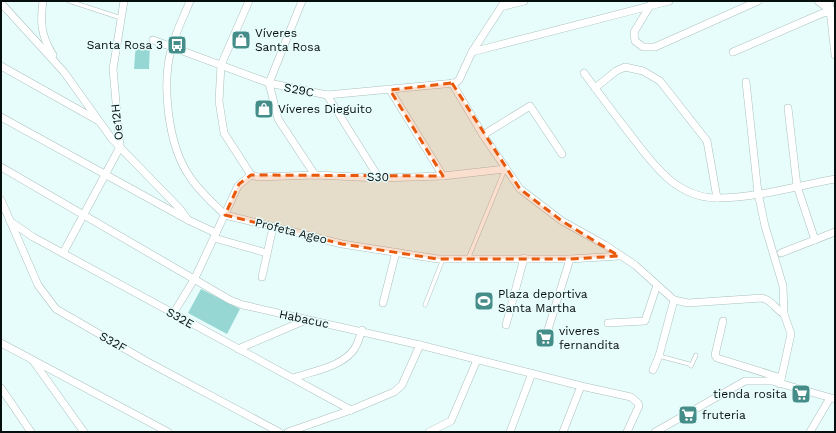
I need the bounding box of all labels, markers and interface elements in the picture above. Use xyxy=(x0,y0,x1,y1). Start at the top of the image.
place label: Víveres Santa Rosa xyxy=(255,26,321,54)
shop icon: Víveres Santa Rosa xyxy=(230,29,252,51)
bus stop icon: Santa Rosa 3 xyxy=(166,34,188,56)
place label: Santa Rosa 3 xyxy=(87,38,163,52)
street label: S29C xyxy=(283,80,315,100)
shop icon: Víveres Dieguito xyxy=(253,98,275,120)
place label: Víveres Dieguito xyxy=(278,102,372,116)
street label: Oe12H xyxy=(108,103,126,141)
street label: S30 xyxy=(367,170,389,184)
street label: Profeta Ageo xyxy=(253,215,329,247)
place label: Plaza deportiva Santa Martha xyxy=(498,287,588,315)
sports icon: Plaza deportiva Santa Martha xyxy=(473,290,495,312)
street label: S32E xyxy=(164,305,197,331)
street label: Habacuc xyxy=(278,307,331,331)
place label: viveres fernandita xyxy=(559,324,620,352)
supermarket icon: viveres fernandita xyxy=(534,327,556,349)
street label: S32F xyxy=(97,329,129,355)
supermarket icon: tienda rosita xyxy=(790,383,812,405)
place label: tienda rosita xyxy=(713,387,787,401)
supermarket icon: fruteria xyxy=(677,404,699,426)
place label: fruteria xyxy=(702,408,746,422)

